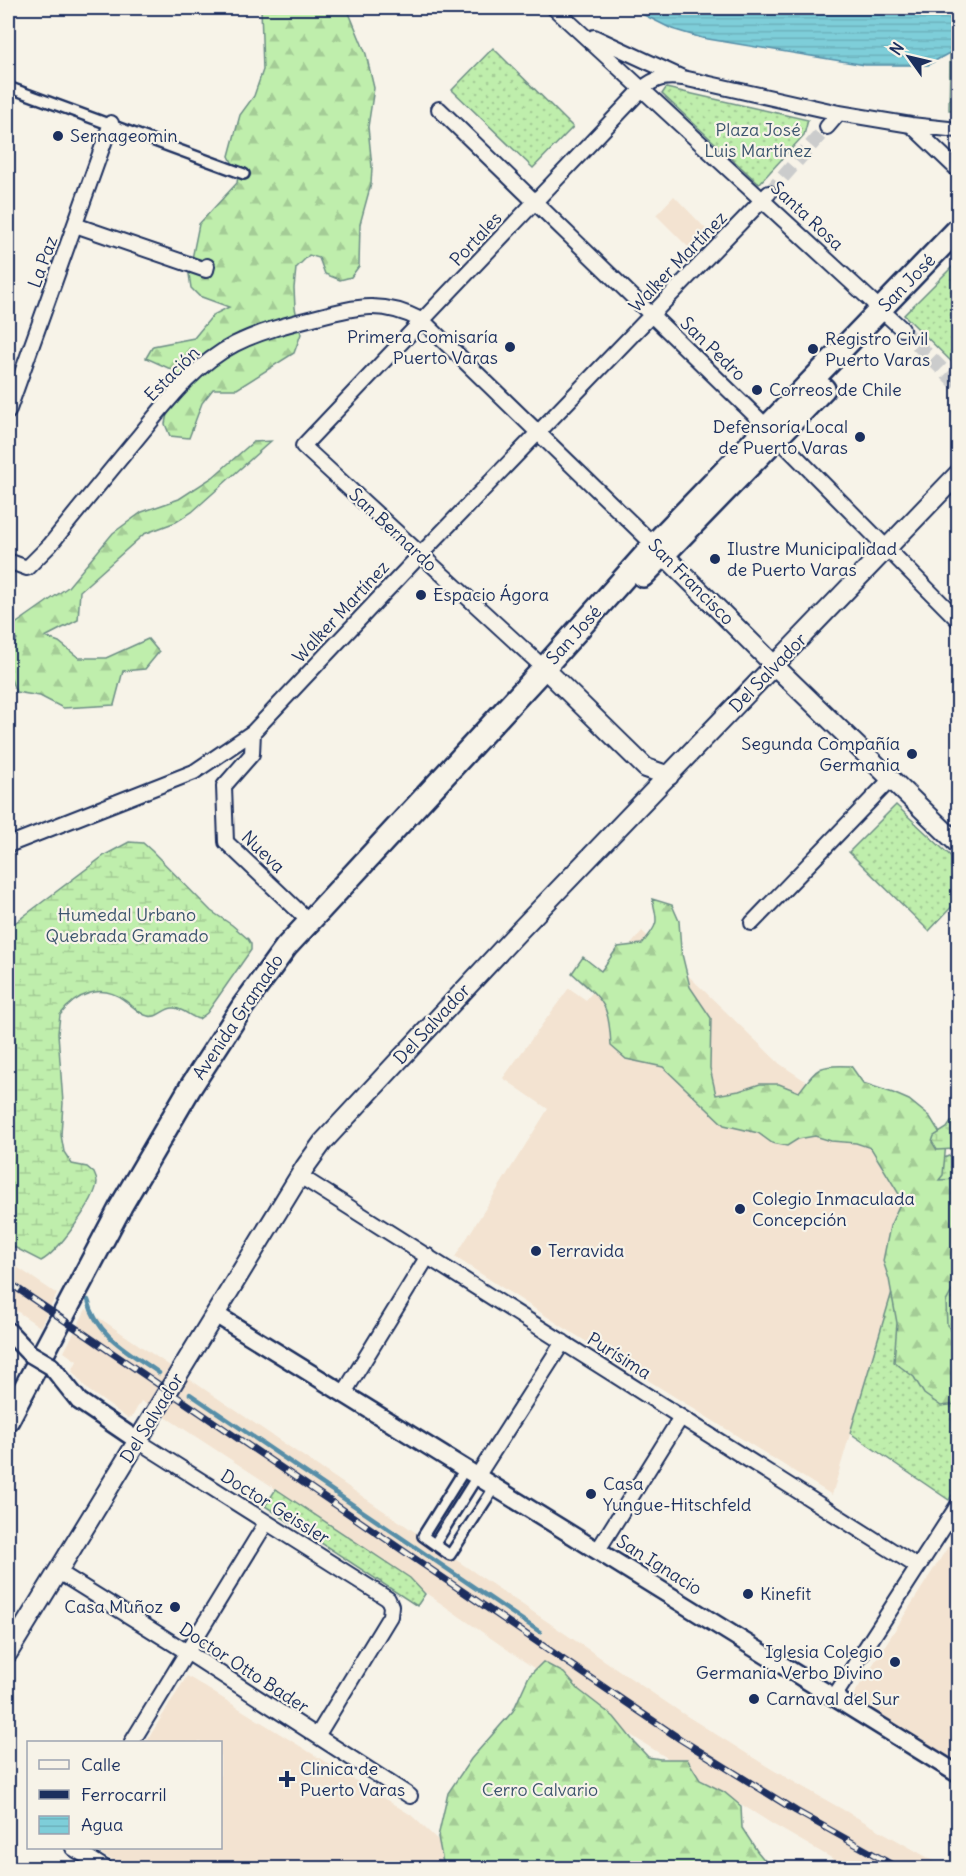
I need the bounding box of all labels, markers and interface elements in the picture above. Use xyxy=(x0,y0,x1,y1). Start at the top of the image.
north arrow xyxy=(879,27,939,87)
text: N xyxy=(885,38,908,59)
park label: Plaza José Luis Martínez xyxy=(704,118,812,162)
place label: Sernageomin xyxy=(70,124,178,147)
marker: Sernageomin xyxy=(51,129,65,143)
street label: Santa Rosa xyxy=(766,176,848,255)
street label: Walker Martínez xyxy=(624,206,732,317)
street label: Portales xyxy=(445,207,507,271)
street label: La Paz xyxy=(23,232,63,291)
street label: San José xyxy=(873,249,940,317)
street label: San Pedro xyxy=(676,312,751,386)
place label: Primera Comisaría Puerto Varas xyxy=(347,325,498,369)
place label: Registro Civil Puerto Varas xyxy=(825,327,930,371)
marker: Primera Comisaría Puerto Varas xyxy=(503,340,517,354)
street label: Estación xyxy=(139,341,204,406)
marker: Registro Civil Puerto Varas xyxy=(806,342,820,356)
place label: Correos de Chile xyxy=(769,378,902,401)
marker: Correos de Chile xyxy=(750,383,764,397)
place label: Defensoría Local de Puerto Varas xyxy=(713,415,848,459)
marker: Defensoría Local de Puerto Varas xyxy=(853,430,867,444)
street label: San Bernardo xyxy=(344,483,442,576)
street label: San Francisco xyxy=(643,534,739,630)
place label: Ilustre Municipalidad de Puerto Varas xyxy=(727,537,897,581)
marker: Ilustre Municipalidad de Puerto Varas xyxy=(708,552,722,566)
street label: Walker Martínez xyxy=(287,555,394,668)
place label: Espacio Ágora xyxy=(433,583,549,606)
marker: Espacio Ágora xyxy=(414,588,428,602)
street label: San José xyxy=(541,600,606,669)
street label: Del Salvador xyxy=(724,628,812,717)
place label: Segunda Compañía Germania xyxy=(741,732,900,776)
marker: Segunda Compañía Germania xyxy=(905,747,919,761)
street label: Nueva xyxy=(237,826,290,878)
park label: Humedal Urbano Quebrada Gramado xyxy=(45,903,209,947)
street label: Avenida Gramado xyxy=(187,950,288,1084)
street label: Del Salvador xyxy=(388,978,475,1069)
place label: Colegio Inmaculada Concepción xyxy=(752,1187,915,1231)
marker: Colegio Inmaculada Concepción xyxy=(733,1202,747,1216)
place label: Terravida xyxy=(548,1239,624,1262)
marker: Terravida xyxy=(529,1244,543,1258)
street label: Purísima xyxy=(583,1327,655,1384)
street label: Del Salvador xyxy=(115,1368,189,1467)
street label: Doctor Geissler xyxy=(217,1464,335,1550)
place label: Casa Yungue-Hitschfeld xyxy=(603,1472,752,1516)
marker: Casa Yungue-Hitschfeld xyxy=(584,1487,598,1501)
street label: San Ignacio xyxy=(612,1529,706,1600)
place label: Kinefit xyxy=(760,1582,811,1605)
marker: Kinefit xyxy=(741,1587,755,1601)
place label: Casa Muñoz xyxy=(64,1595,163,1618)
marker: Casa Muñoz xyxy=(168,1600,182,1614)
street label: Doctor Otto Bader xyxy=(175,1617,314,1718)
place label: Iglesia Colegio Germania Verbo Divino xyxy=(696,1640,883,1684)
marker: Iglesia Colegio Germania Verbo Divino xyxy=(888,1655,902,1669)
place label: Carnaval del Sur xyxy=(766,1687,900,1710)
marker: Carnaval del Sur xyxy=(747,1692,761,1706)
legend xyxy=(27,1741,222,1849)
text: Calle xyxy=(81,1753,121,1776)
place label: Clinica de Puerto Varas xyxy=(300,1757,405,1801)
marker: Clinica de Puerto Varas xyxy=(278,1770,296,1788)
park label: Cerro Calvario xyxy=(482,1778,598,1801)
text: Ferrocarril xyxy=(81,1783,167,1806)
text: Agua xyxy=(81,1813,123,1836)

